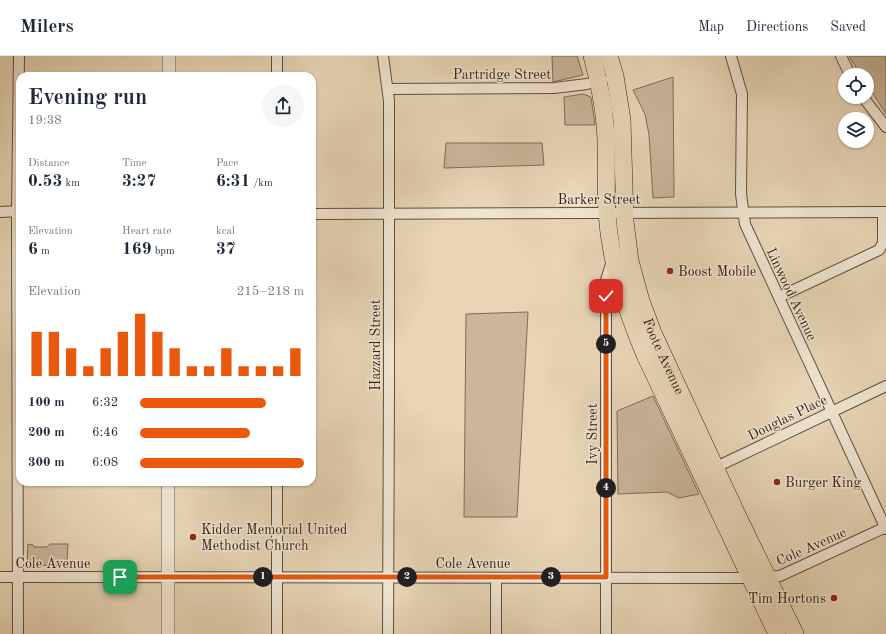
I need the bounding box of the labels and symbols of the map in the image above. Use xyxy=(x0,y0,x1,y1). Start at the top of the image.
street label: Partridge Street xyxy=(453,68,551,82)
street label: Barker Street xyxy=(558,193,640,207)
street label: Linwood Avenue xyxy=(764,246,819,343)
place label: Boost Mobile xyxy=(678,265,756,279)
marker: Boost Mobile xyxy=(665,266,675,276)
pin xyxy=(589,279,623,313)
street label: Hazzard Street xyxy=(369,299,383,391)
street label: Foote Avenue xyxy=(640,316,686,397)
pin: 5 xyxy=(596,334,616,354)
street label: Douglas Place xyxy=(746,393,829,443)
street label: Ivy Street xyxy=(586,403,600,465)
place label: Burger King xyxy=(785,476,861,490)
marker: Burger King xyxy=(772,477,782,487)
pin: 4 xyxy=(596,478,616,498)
place label: Kidder Memorial United Methodist Church xyxy=(201,523,347,553)
street label: Cole Avenue xyxy=(774,525,848,569)
marker: Kidder Memorial United Methodist Church xyxy=(188,532,198,542)
street label: Cole Avenue xyxy=(16,557,90,571)
street label: Cole Avenue xyxy=(436,557,510,571)
pin xyxy=(103,560,137,594)
pin: 1 xyxy=(253,567,273,587)
pin: 2 xyxy=(397,567,417,587)
pin: 3 xyxy=(541,567,561,587)
place label: Tim Hortons xyxy=(748,592,826,606)
marker: Tim Hortons xyxy=(829,593,839,603)

